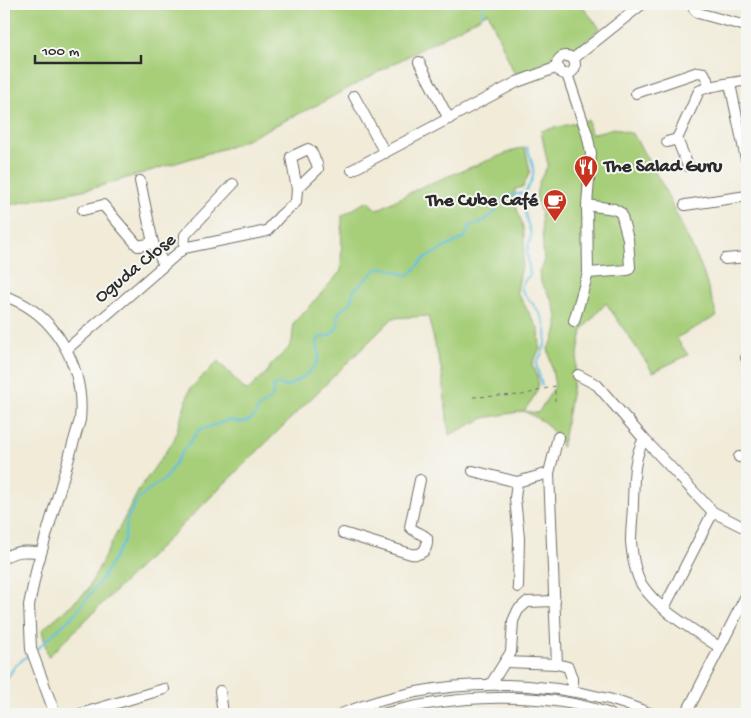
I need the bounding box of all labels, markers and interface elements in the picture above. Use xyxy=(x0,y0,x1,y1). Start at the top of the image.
scale bar xyxy=(35,32,141,64)
text: 100 m xyxy=(41,43,80,61)
restaurant icon: The Salad Guru xyxy=(573,154,599,188)
place label: The Salad Guru xyxy=(602,156,722,179)
cafe icon: The Cube Café xyxy=(542,188,568,222)
place label: The Cube Café xyxy=(424,190,539,213)
street label: Oguda Close xyxy=(90,229,182,309)

